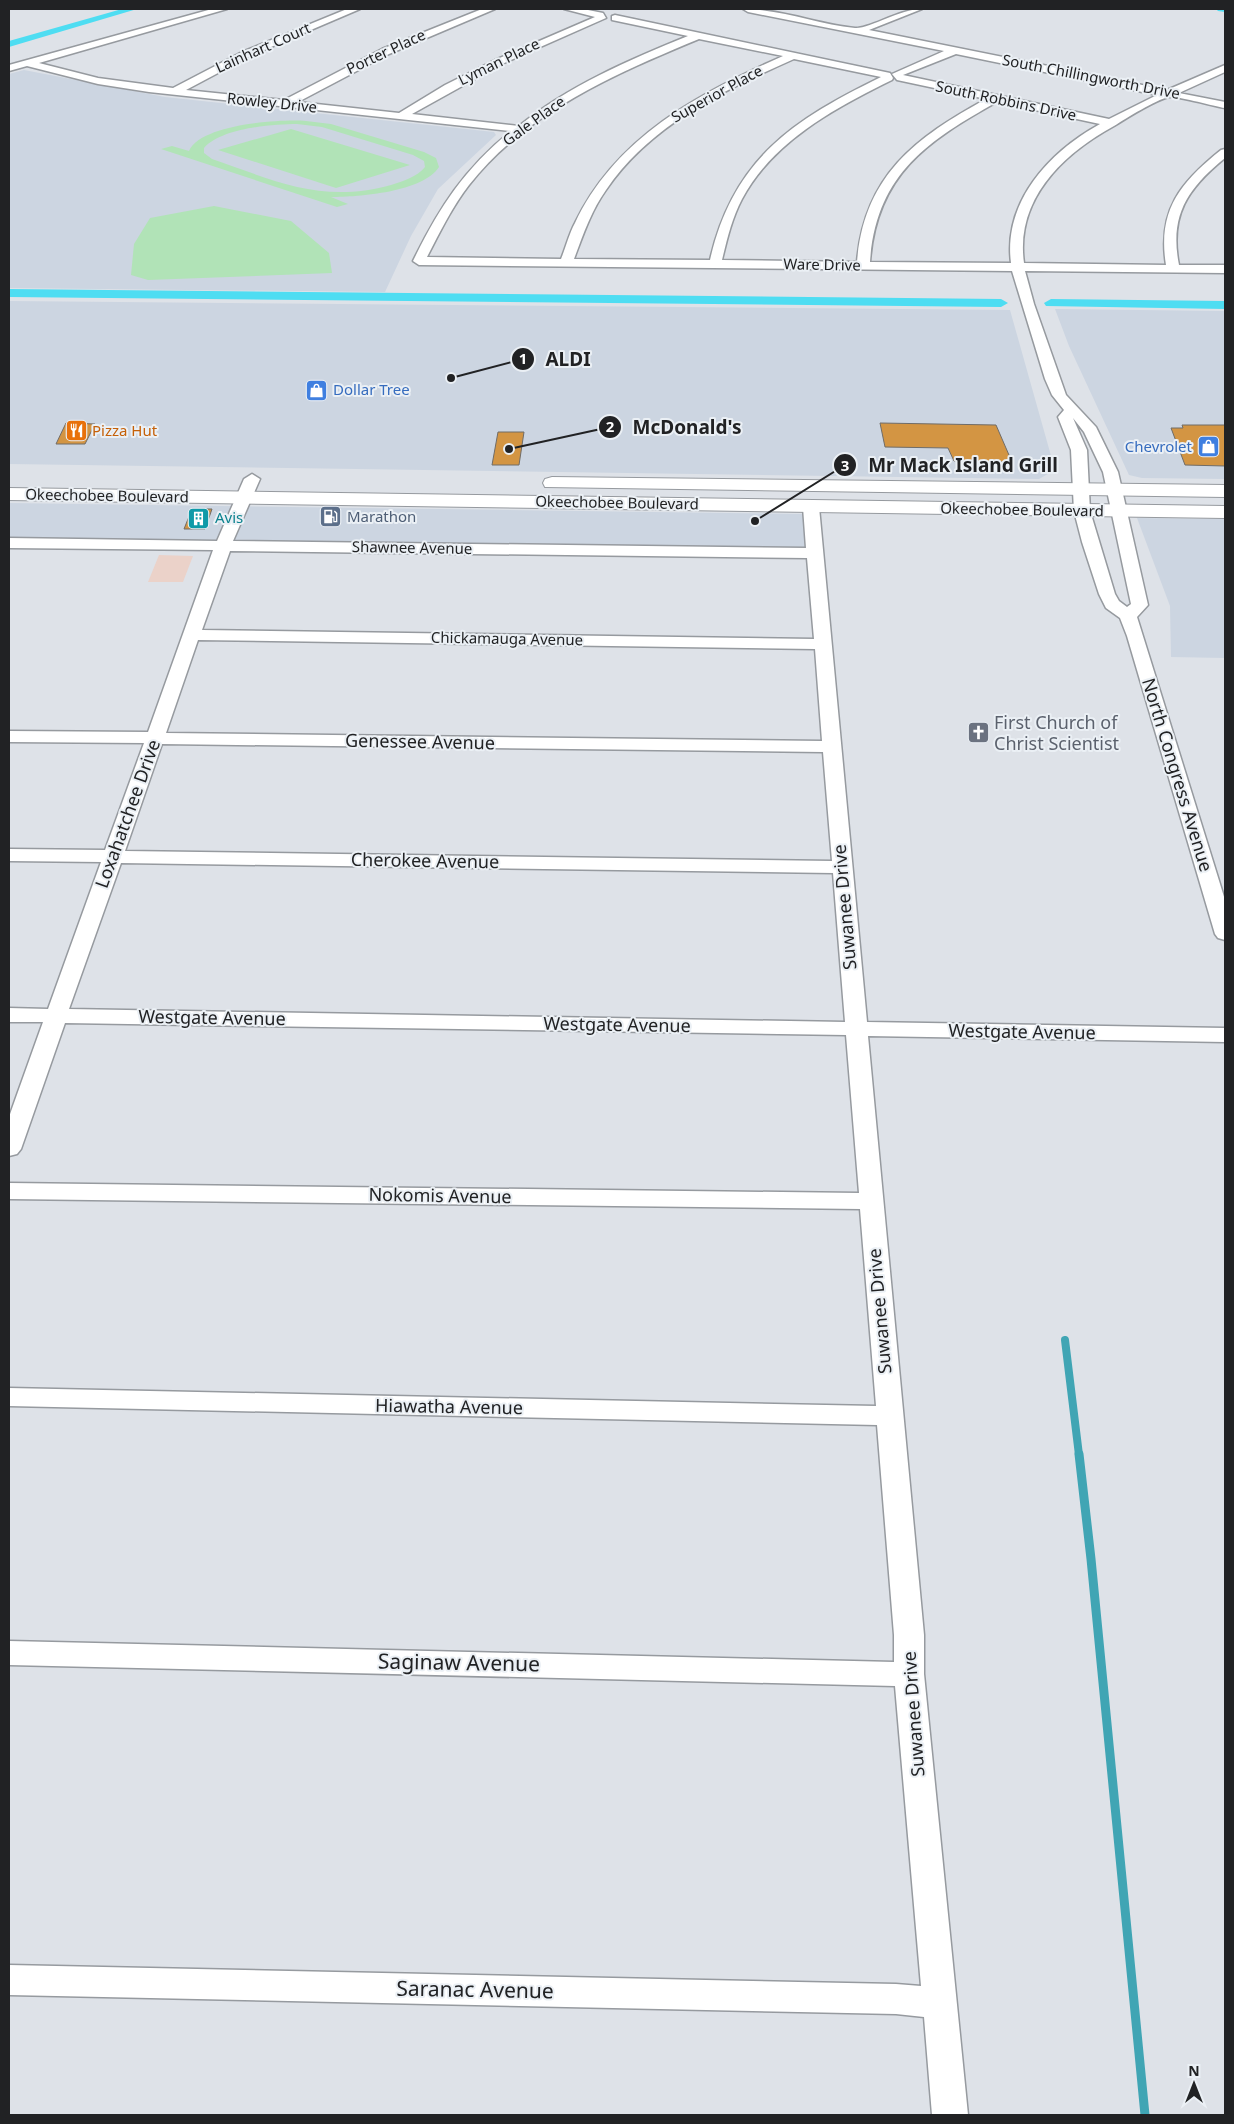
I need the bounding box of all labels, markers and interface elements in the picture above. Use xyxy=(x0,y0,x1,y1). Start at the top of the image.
street label: Lainhart Court xyxy=(212,17,314,77)
street label: Porter Place xyxy=(343,24,428,78)
street label: Lyman Place xyxy=(455,33,543,89)
street label: South Chillingworth Drive xyxy=(1001,49,1182,103)
street label: Superior Place xyxy=(667,60,766,126)
street label: South Robbins Drive xyxy=(934,75,1078,125)
street label: Rowley Drive xyxy=(226,87,318,117)
street label: Gale Place xyxy=(498,91,569,150)
street label: Ware Drive xyxy=(783,253,861,275)
callout: ALDI xyxy=(511,342,601,376)
text: ALDI xyxy=(545,346,591,372)
text: 1 xyxy=(519,348,527,368)
shop icon: Dollar Tree xyxy=(305,378,329,402)
place label: Dollar Tree xyxy=(333,379,410,399)
callout: McDonald's xyxy=(597,410,751,444)
text: McDonald's xyxy=(633,414,741,440)
text: 2 xyxy=(606,416,615,436)
restaurant icon: Pizza Hut xyxy=(64,419,88,443)
place label: Pizza Hut xyxy=(92,420,158,440)
shop icon: Chevrolet xyxy=(1196,435,1220,459)
place label: Chevrolet xyxy=(1125,436,1193,456)
callout: Mr Mack Island Grill xyxy=(833,448,1067,482)
text: Mr Mack Island Grill xyxy=(868,452,1058,478)
text: 3 xyxy=(841,455,849,475)
street label: Okeechobee Boulevard xyxy=(25,484,189,506)
street label: Okeechobee Boulevard xyxy=(535,491,699,513)
street label: Okeechobee Boulevard xyxy=(940,498,1104,520)
fuel station icon: Marathon xyxy=(319,505,343,529)
building icon: Avis xyxy=(187,506,211,530)
place label: Marathon xyxy=(347,506,416,526)
place label: Avis xyxy=(215,507,243,527)
street label: Shawnee Avenue xyxy=(352,536,472,558)
street label: Chickamauga Avenue xyxy=(431,627,583,649)
street label: North Congress Avenue xyxy=(1137,675,1219,874)
place label: First Church of Christ Scientist xyxy=(994,710,1120,755)
church icon: First Church of Christ Scientist xyxy=(966,721,990,745)
street label: Genessee Avenue xyxy=(345,728,495,754)
street label: Loxahatchee Drive xyxy=(89,736,165,891)
street label: Suwanee Drive xyxy=(827,843,861,971)
street label: Cherokee Avenue xyxy=(351,847,499,873)
street label: Westgate Avenue xyxy=(138,1004,286,1030)
street label: Westgate Avenue xyxy=(543,1011,691,1037)
street label: Westgate Avenue xyxy=(948,1018,1096,1044)
street label: Nokomis Avenue xyxy=(368,1182,512,1208)
street label: Suwanee Drive xyxy=(862,1247,896,1375)
street label: Hiawatha Avenue xyxy=(375,1393,523,1419)
street label: Saginaw Avenue xyxy=(378,1647,540,1677)
street label: Suwanee Drive xyxy=(897,1650,929,1778)
street label: Saranac Avenue xyxy=(396,1974,554,2004)
north arrow xyxy=(1169,2059,1219,2109)
text: N xyxy=(1188,2061,1200,2080)

